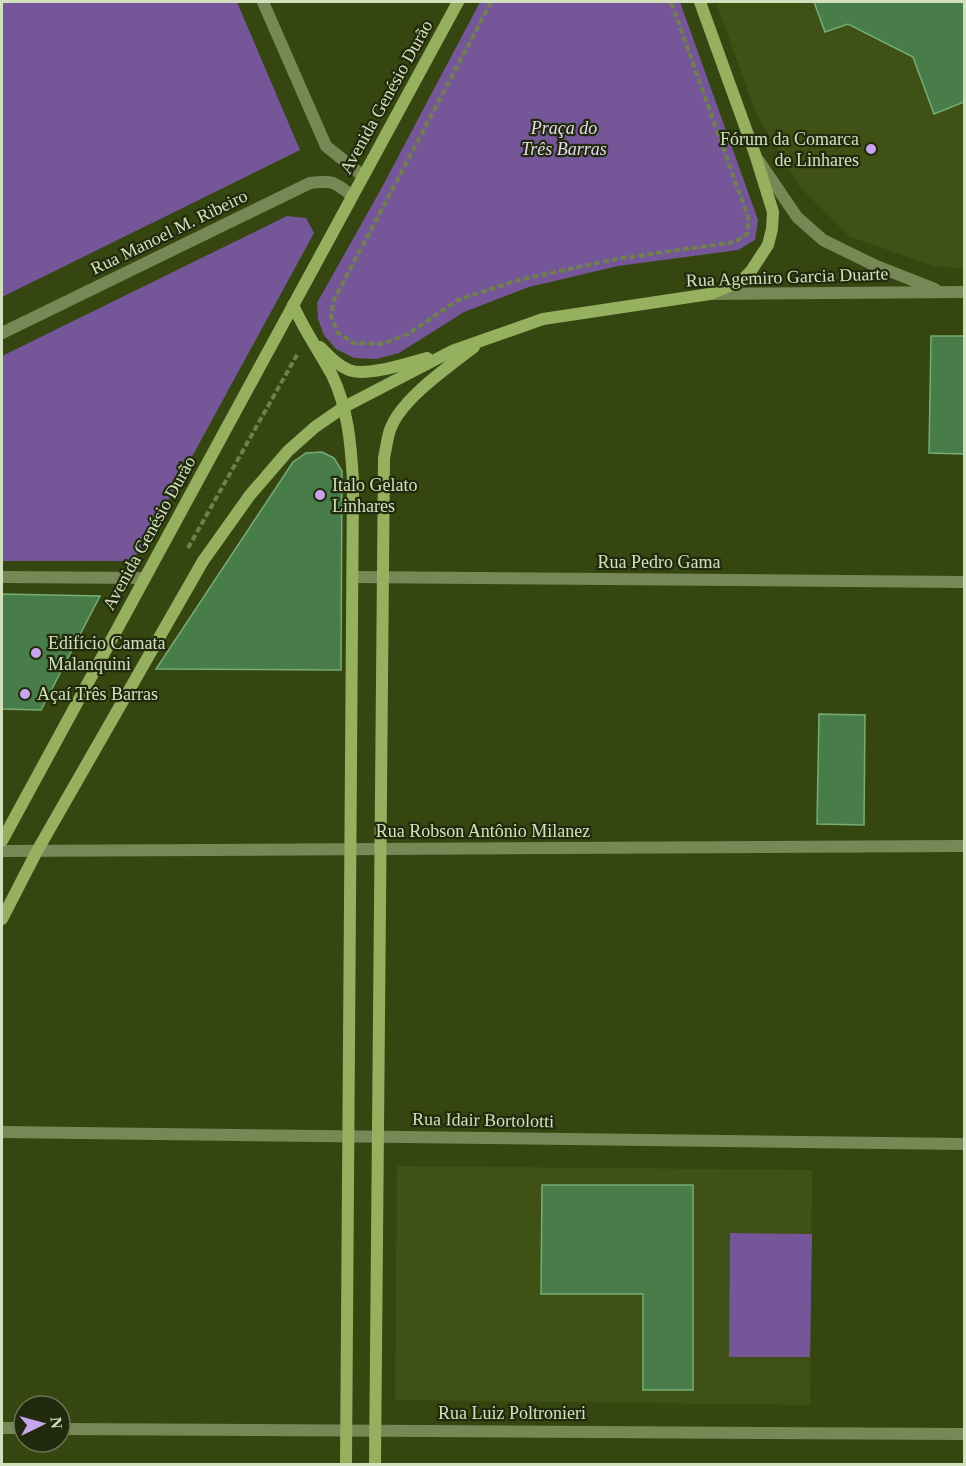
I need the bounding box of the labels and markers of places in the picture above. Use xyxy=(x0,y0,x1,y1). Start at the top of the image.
place label: Fórum da Comarca de Linhares xyxy=(720,129,859,170)
marker: Fórum da Comarca de Linhares xyxy=(864,142,878,156)
place label: Italo Gelato Linhares xyxy=(332,475,417,516)
marker: Italo Gelato Linhares xyxy=(313,488,327,502)
place label: Edifício Camata Malanquini xyxy=(48,633,165,674)
marker: Edifício Camata Malanquini xyxy=(29,646,43,660)
place label: Açaí Três Barras xyxy=(37,684,158,704)
marker: Açaí Três Barras xyxy=(18,687,32,701)

